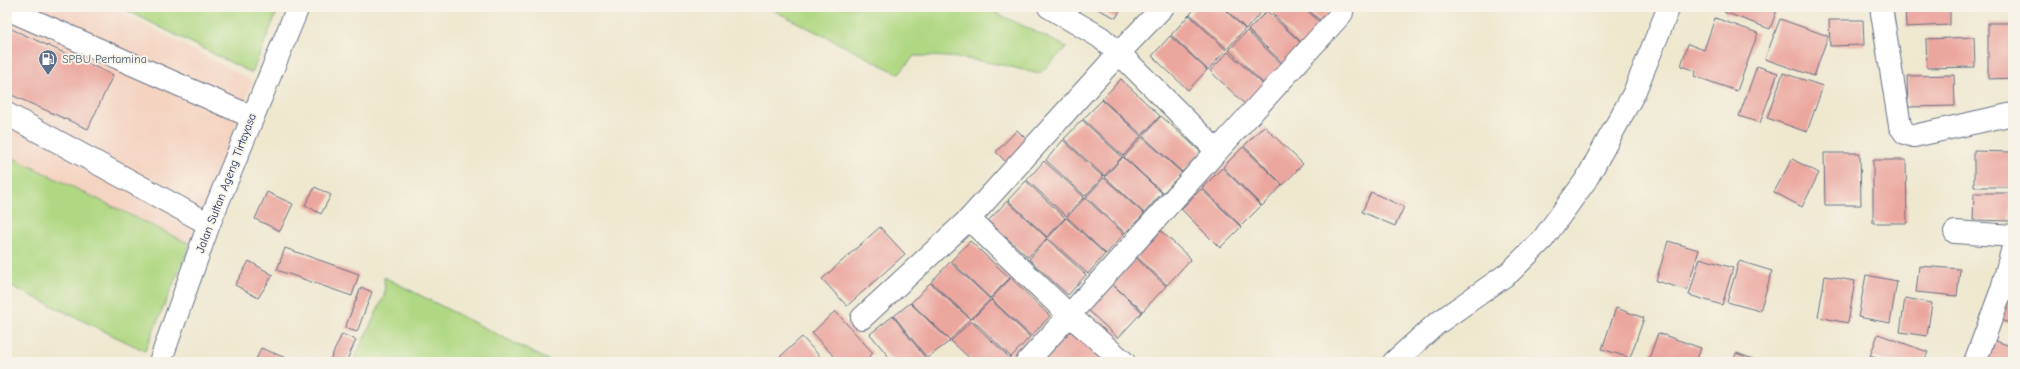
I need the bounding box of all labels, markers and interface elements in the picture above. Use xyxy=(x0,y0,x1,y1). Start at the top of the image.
fuel station icon: SPBU Pertamina xyxy=(37,48,59,76)
place label: SPBU Pertamina xyxy=(62,52,147,66)
street label: Jalan Sultan Ageng Tirtayasa xyxy=(193,111,259,255)

